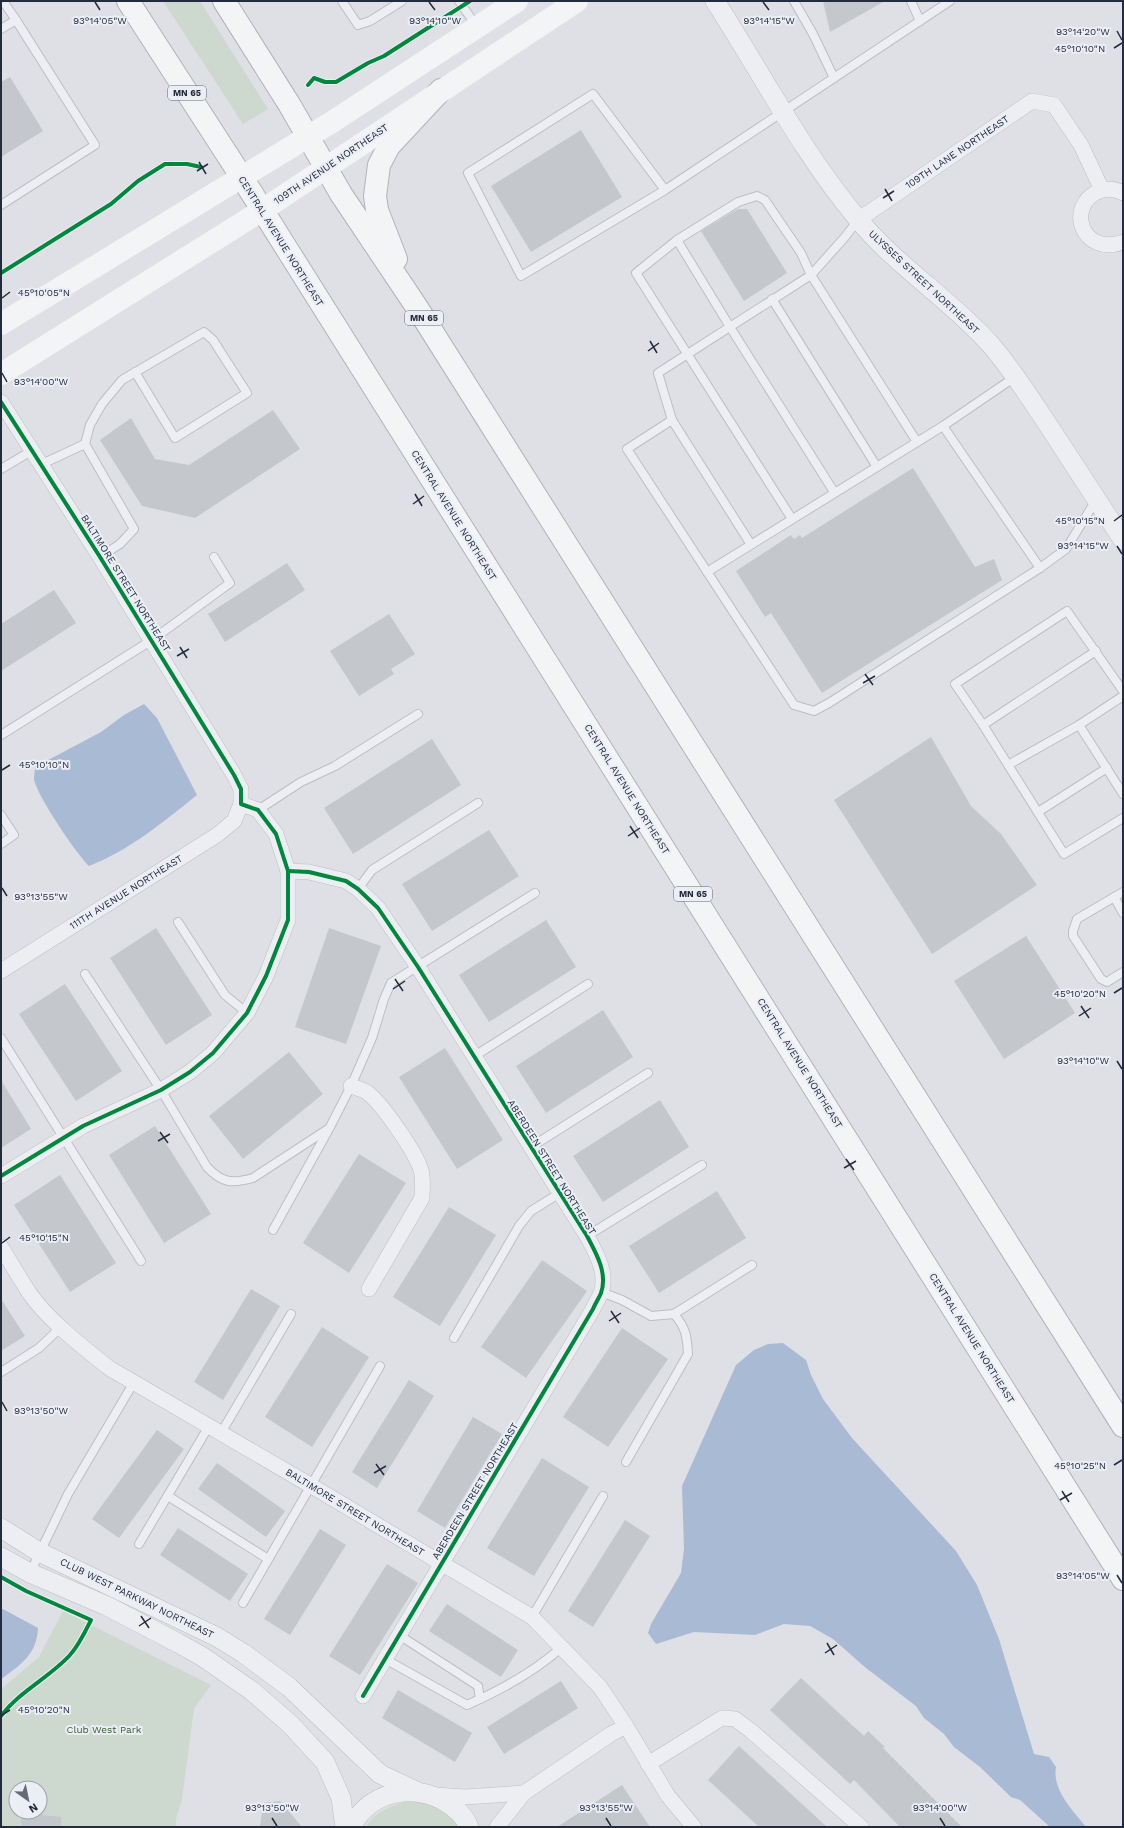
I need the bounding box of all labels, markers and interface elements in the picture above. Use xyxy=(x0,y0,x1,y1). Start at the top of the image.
text: 93°14'05"W xyxy=(73,15,127,26)
text: 93°14'10"W xyxy=(409,15,461,26)
text: 93°14'15"W xyxy=(743,15,795,26)
text: 93°14'20"W xyxy=(1056,26,1110,37)
text: 45°10'10"N xyxy=(1055,43,1105,54)
road number: MN 65 xyxy=(168,86,206,100)
street label: 109TH LANE NORTHEAST xyxy=(903,113,1011,191)
street label: 109TH AVENUE NORTHEAST xyxy=(272,122,390,206)
street label: CENTRAL AVENUE NORTHEAST xyxy=(236,174,326,308)
street label: ULYSSES STREET NORTHEAST xyxy=(867,228,981,336)
text: 45°10'05"N xyxy=(18,287,70,298)
road number: MN 65 xyxy=(405,311,443,325)
text: 93°14'00"W xyxy=(14,376,69,387)
street label: CENTRAL AVENUE NORTHEAST xyxy=(409,448,499,582)
street label: BALTIMORE STREET NORTHEAST xyxy=(79,512,173,654)
text: 45°10'15"N xyxy=(1055,515,1105,526)
text: 93°14'15"W xyxy=(1057,540,1109,551)
street label: CENTRAL AVENUE NORTHEAST xyxy=(582,722,672,856)
text: 45°10'10"N xyxy=(19,759,69,770)
street label: 111TH AVENUE NORTHEAST xyxy=(68,853,184,931)
road number: MN 65 xyxy=(674,887,712,901)
text: 93°13'55"W xyxy=(14,891,68,902)
text: 45°10'20"N xyxy=(1054,988,1106,999)
street label: CENTRAL AVENUE NORTHEAST xyxy=(755,996,845,1130)
text: 93°14'10"W xyxy=(1057,1055,1109,1066)
street label: ABERDEEN STREET NORTHEAST xyxy=(506,1097,598,1237)
text: 45°10'15"N xyxy=(19,1232,69,1243)
street label: CENTRAL AVENUE NORTHEAST xyxy=(927,1271,1017,1405)
text: 93°13'50"W xyxy=(14,1405,68,1416)
street label: ABERDEEN STREET NORTHEAST xyxy=(430,1421,520,1561)
text: 45°10'25"N xyxy=(1054,1460,1106,1471)
street label: BALTIMORE STREET NORTHEAST xyxy=(284,1466,426,1558)
street label: CLUB WEST PARKWAY NORTHEAST xyxy=(58,1556,216,1640)
text: 93°14'05"W xyxy=(1056,1570,1110,1581)
text: 45°10'20"N xyxy=(18,1704,70,1715)
park label: Club West Park xyxy=(67,1724,142,1735)
north arrow xyxy=(8,1780,48,1820)
text: N xyxy=(26,1800,40,1816)
text: 93°13'50"W xyxy=(245,1802,299,1813)
text: 93°13'55"W xyxy=(579,1802,633,1813)
text: 93°14'00"W xyxy=(913,1802,968,1813)

